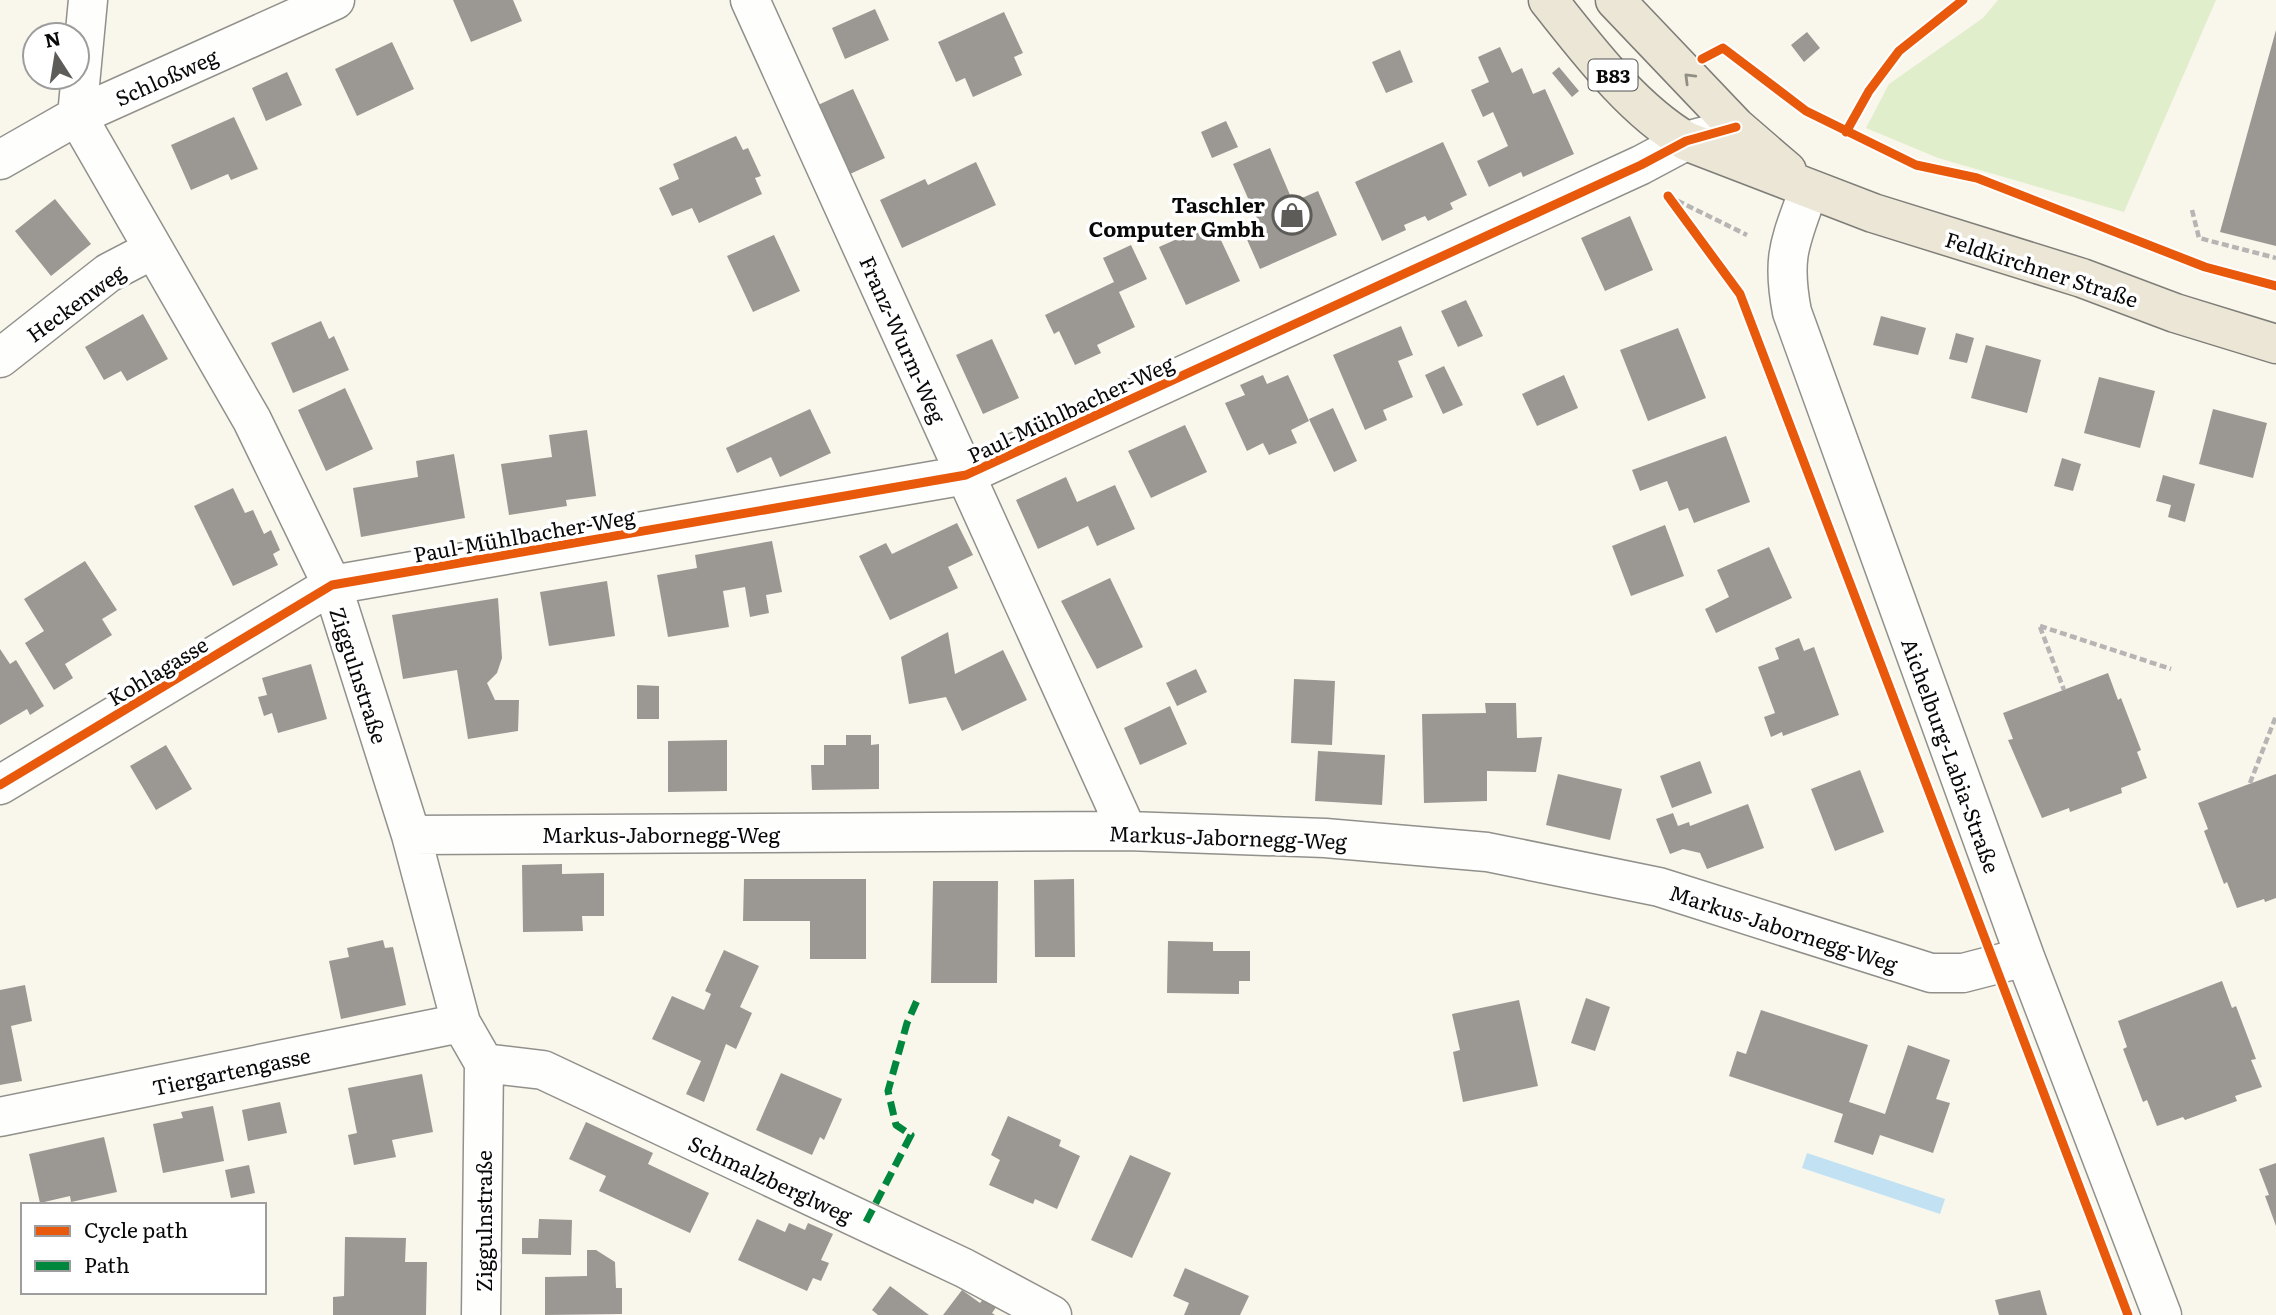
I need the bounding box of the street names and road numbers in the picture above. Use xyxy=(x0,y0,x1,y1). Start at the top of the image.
street label: Schloßweg xyxy=(110,39,223,113)
road number: B83 xyxy=(1588,60,1638,90)
street label: Feldkirchner Straße xyxy=(1942,222,2143,314)
street label: Franz-Wurm-Weg xyxy=(853,250,955,428)
street label: Heckenweg xyxy=(19,255,131,348)
street label: Paul-Mühlbacher-Weg xyxy=(962,346,1179,470)
street label: Paul-Mühlbacher-Weg xyxy=(411,499,638,569)
street label: Ziggulnstraße xyxy=(323,603,397,747)
street label: Kohlagasse xyxy=(101,628,213,712)
street label: Aichelburg-Labia-Straße xyxy=(1895,633,2009,877)
street label: Markus-Jabornegg-Weg xyxy=(1108,816,1348,856)
street label: Markus-Jabornegg-Weg xyxy=(542,818,780,849)
street label: Markus-Jabornegg-Weg xyxy=(1666,875,1902,979)
street label: Tiergartengasse xyxy=(149,1038,313,1102)
street label: Schmalzberglweg xyxy=(684,1126,858,1230)
street label: Ziggulnstraße xyxy=(467,1150,498,1292)

